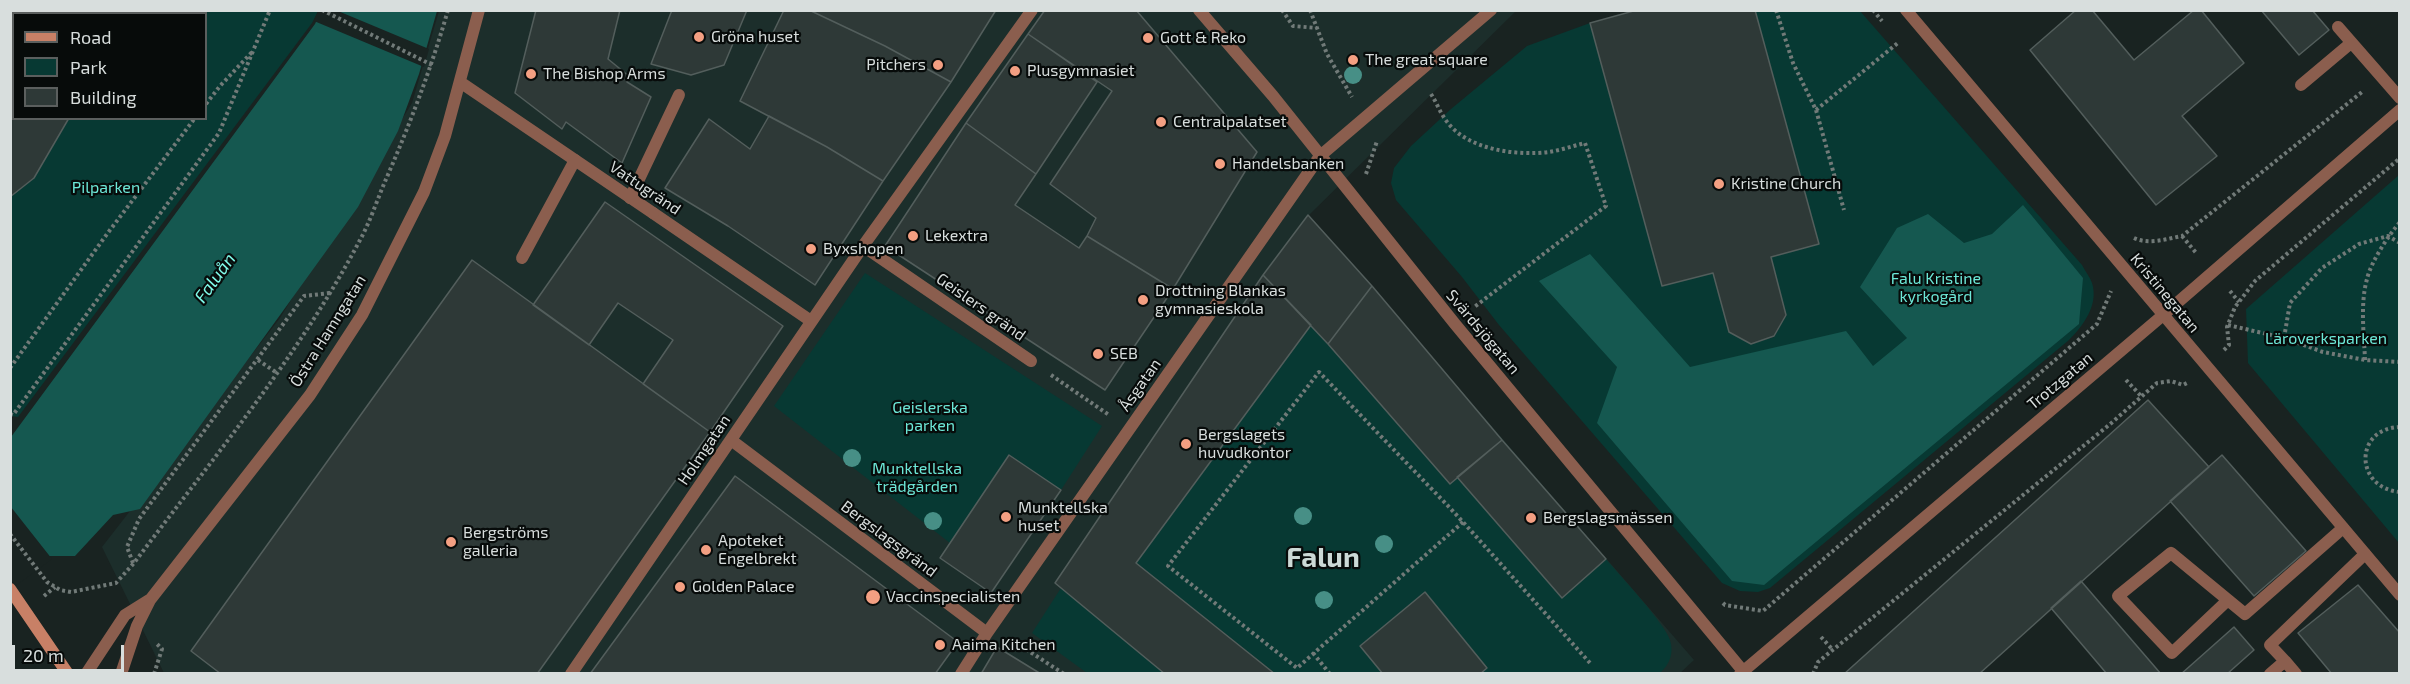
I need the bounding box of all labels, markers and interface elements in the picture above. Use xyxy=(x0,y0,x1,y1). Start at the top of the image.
legend xyxy=(12,12,207,120)
text: Road xyxy=(70,26,111,48)
place label: Gröna huset xyxy=(711,27,799,47)
place label: Gott & Reko xyxy=(1160,28,1246,48)
marker: Gröna huset xyxy=(692,30,706,44)
marker: Gott & Reko xyxy=(1141,31,1155,45)
place label: The great square xyxy=(1365,50,1488,70)
marker: The great square xyxy=(1346,53,1360,67)
place label: Pitchers xyxy=(866,55,926,75)
text: Park xyxy=(70,56,107,78)
marker: Pitchers xyxy=(931,58,945,72)
place label: Plusgymnasiet xyxy=(1027,61,1135,81)
place label: The Bishop Arms xyxy=(543,64,666,84)
marker: Plusgymnasiet xyxy=(1008,64,1022,78)
marker: The Bishop Arms xyxy=(524,67,538,81)
text: Building xyxy=(70,86,137,108)
place label: Centralpalatset xyxy=(1173,112,1287,132)
marker: Centralpalatset xyxy=(1154,115,1168,129)
place label: Handelsbanken xyxy=(1232,154,1344,174)
street label: Vattugränd xyxy=(606,157,684,219)
marker: Handelsbanken xyxy=(1213,157,1227,171)
place label: Kristine Church xyxy=(1731,174,1841,194)
marker: Kristine Church xyxy=(1712,177,1726,191)
park label: Pilparken xyxy=(72,178,140,198)
place label: Lekextra xyxy=(925,226,988,246)
marker: Lekextra xyxy=(906,229,920,243)
place label: Byxshopen xyxy=(823,239,904,259)
marker: Byxshopen xyxy=(804,242,818,256)
water label: Faluån xyxy=(190,249,240,307)
street label: Kristinegatan xyxy=(2126,249,2204,337)
street label: Geislers gränd xyxy=(933,269,1029,345)
park label: Falu Kristine kyrkogård xyxy=(1891,269,1981,307)
street label: Östra Hamngatan xyxy=(286,272,370,390)
place label: Drottning Blankas gymnasieskola xyxy=(1155,281,1286,319)
street label: Svärdsjögatan xyxy=(1442,286,1524,378)
marker: Drottning Blankas gymnasieskola xyxy=(1136,293,1150,307)
park label: Läroverksparken xyxy=(2265,329,2387,349)
place label: SEB xyxy=(1110,344,1138,364)
marker: SEB xyxy=(1091,347,1105,361)
street label: Trotzgatan xyxy=(2024,348,2096,414)
street label: Åsgatan xyxy=(1115,355,1165,415)
park label: Geislerska parken xyxy=(892,398,968,436)
street label: Holmgatan xyxy=(674,411,734,489)
place label: Bergslagets huvudkontor xyxy=(1198,425,1291,463)
marker: Bergslagets huvudkontor xyxy=(1179,437,1193,451)
park label: Munktellska trädgården xyxy=(872,459,962,497)
street label: Bergslagsgränd xyxy=(837,497,941,581)
place label: Munktellska huset xyxy=(1018,498,1108,536)
place label: Bergslagsmässen xyxy=(1543,508,1672,528)
marker: Munktellska huset xyxy=(999,510,1013,524)
marker: Bergslagsmässen xyxy=(1524,511,1538,525)
place label: Bergströms galleria xyxy=(463,523,548,561)
place label: Apoteket Engelbrekt xyxy=(718,531,797,569)
marker: Bergströms galleria xyxy=(444,535,458,549)
district label: Falun xyxy=(1286,541,1360,575)
marker: Apoteket Engelbrekt xyxy=(699,543,713,557)
place label: Golden Palace xyxy=(692,577,794,597)
marker: Golden Palace xyxy=(673,580,687,594)
place label: Vaccinspecialisten xyxy=(886,587,1020,607)
marker: Vaccinspecialisten xyxy=(864,588,882,606)
scale bar xyxy=(15,633,128,671)
place label: Aaima Kitchen xyxy=(952,635,1056,655)
marker: Aaima Kitchen xyxy=(933,638,947,652)
text: 20 m xyxy=(23,644,64,666)

